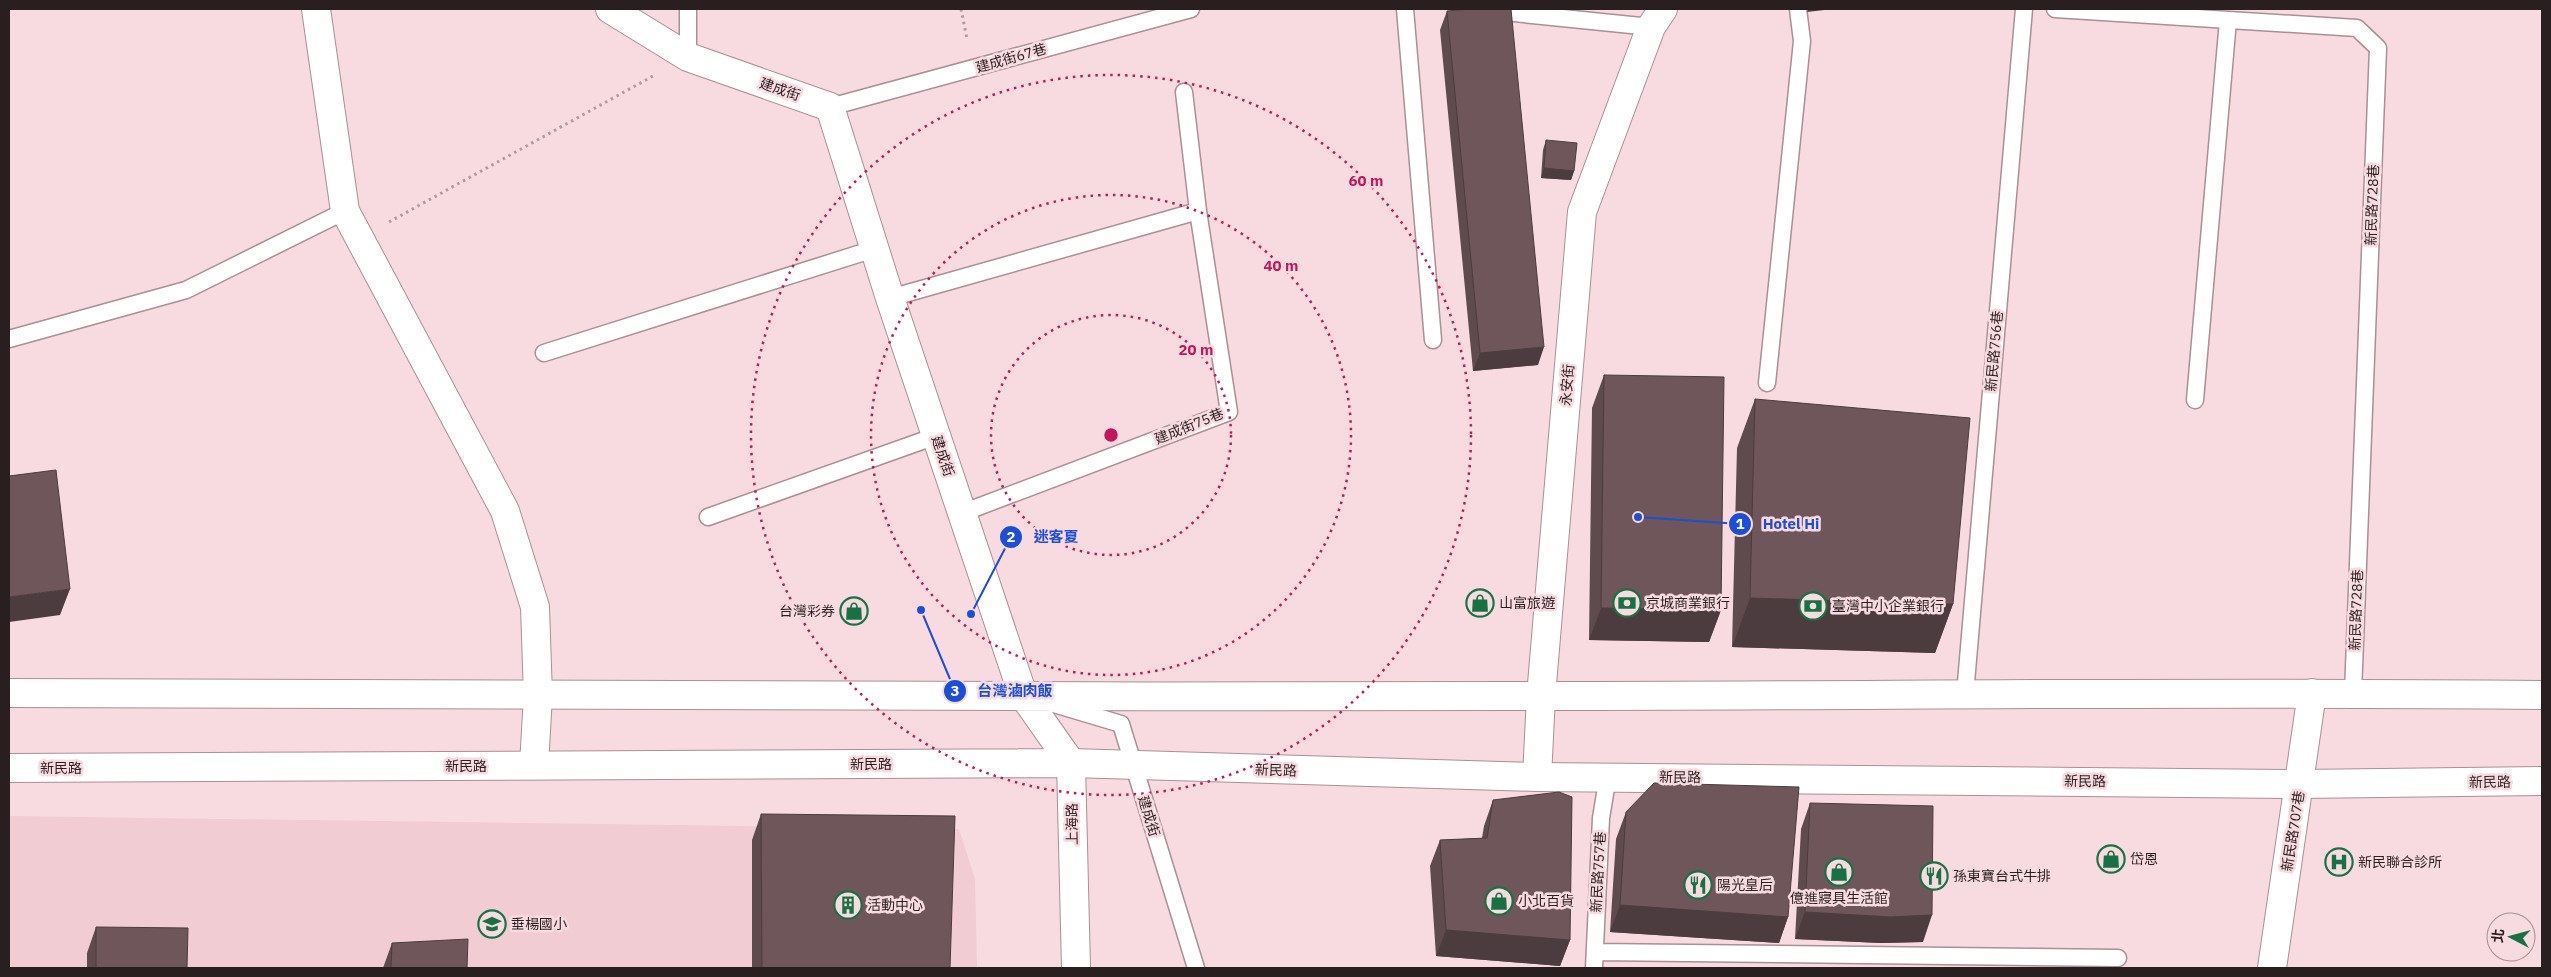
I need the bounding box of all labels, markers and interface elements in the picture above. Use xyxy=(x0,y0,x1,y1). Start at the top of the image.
street label: 建成街67巷 xyxy=(974,39,1048,77)
street label: 建成街 xyxy=(757,74,803,104)
street label: 新民路728巷 xyxy=(2362,164,2382,246)
text: 60 m xyxy=(1349,171,1383,190)
text: 40 m xyxy=(1264,256,1298,275)
street label: 新民路756巷 xyxy=(1981,310,2007,392)
text: 20 m xyxy=(1179,340,1213,359)
street label: 永安街 xyxy=(1556,363,1578,407)
street label: 建成街75巷 xyxy=(1152,404,1226,448)
centre of rings xyxy=(1102,426,1120,444)
street label: 建成街 xyxy=(928,433,958,479)
callout: Hotel Hi xyxy=(1728,509,1829,539)
text: 1 xyxy=(1735,514,1745,533)
text: Hotel Hi xyxy=(1763,514,1819,533)
callout: 迷客夏 xyxy=(998,522,1088,552)
text: 2 xyxy=(1006,527,1016,546)
text: 迷客夏 xyxy=(1033,527,1079,546)
street label: 新民路728巷 xyxy=(2346,569,2366,651)
shop icon: 山富旅遊 xyxy=(1465,588,1495,618)
bank icon: 京城商業銀行 xyxy=(1612,588,1642,618)
bank icon: 臺灣中小企業銀行 xyxy=(1798,591,1828,621)
place label: 山富旅遊 xyxy=(1499,594,1556,612)
place label: 京城商業銀行 xyxy=(1646,594,1730,612)
shop icon: 台灣彩券 xyxy=(839,596,869,626)
place label: 臺灣中小企業銀行 xyxy=(1832,597,1944,615)
place label: 台灣彩券 xyxy=(779,602,835,620)
callout: 台灣滷肉飯 xyxy=(943,676,1063,706)
text: 3 xyxy=(950,681,960,700)
text: 台灣滷肉飯 xyxy=(977,681,1053,700)
street label: 新民路 xyxy=(850,755,892,773)
street label: 新民路 xyxy=(445,757,487,775)
street label: 新民路 xyxy=(40,759,82,777)
street label: 新民路 xyxy=(1255,760,1297,780)
street label: 新民路 xyxy=(1659,768,1701,786)
street label: 新民路 xyxy=(2064,772,2106,790)
street label: 新民路 xyxy=(2469,773,2511,791)
street label: 新民路707巷 xyxy=(2278,789,2308,873)
street label: 建成街 xyxy=(1134,793,1164,839)
street label: 上海路 xyxy=(1063,803,1081,845)
street label: 新民路757巷 xyxy=(1587,831,1609,913)
shop icon: 岱恩 xyxy=(2096,844,2126,874)
hospital icon: 新民聯合診所 xyxy=(2324,847,2354,877)
place label: 岱恩 xyxy=(2130,850,2158,868)
place label: 新民聯合診所 xyxy=(2358,853,2442,871)
shop icon: 億進寢具生活館 xyxy=(1824,857,1854,887)
restaurant icon: 孫東寶台式牛排 xyxy=(1919,861,1949,891)
place label: 孫東寶台式牛排 xyxy=(1953,867,2051,885)
restaurant icon: 陽光皇后 xyxy=(1683,870,1713,900)
place label: 陽光皇后 xyxy=(1717,876,1773,894)
shop icon: 小北百貨 xyxy=(1484,886,1514,916)
place label: 億進寢具生活館 xyxy=(1790,889,1888,907)
building icon: 活動中心 xyxy=(833,890,863,920)
place label: 小北百貨 xyxy=(1518,892,1574,910)
place label: 活動中心 xyxy=(867,896,923,914)
school or university icon: 垂楊國小 xyxy=(477,909,507,939)
north arrow xyxy=(2486,912,2536,962)
place label: 垂楊國小 xyxy=(511,915,567,933)
text: 北 xyxy=(2488,928,2508,944)

